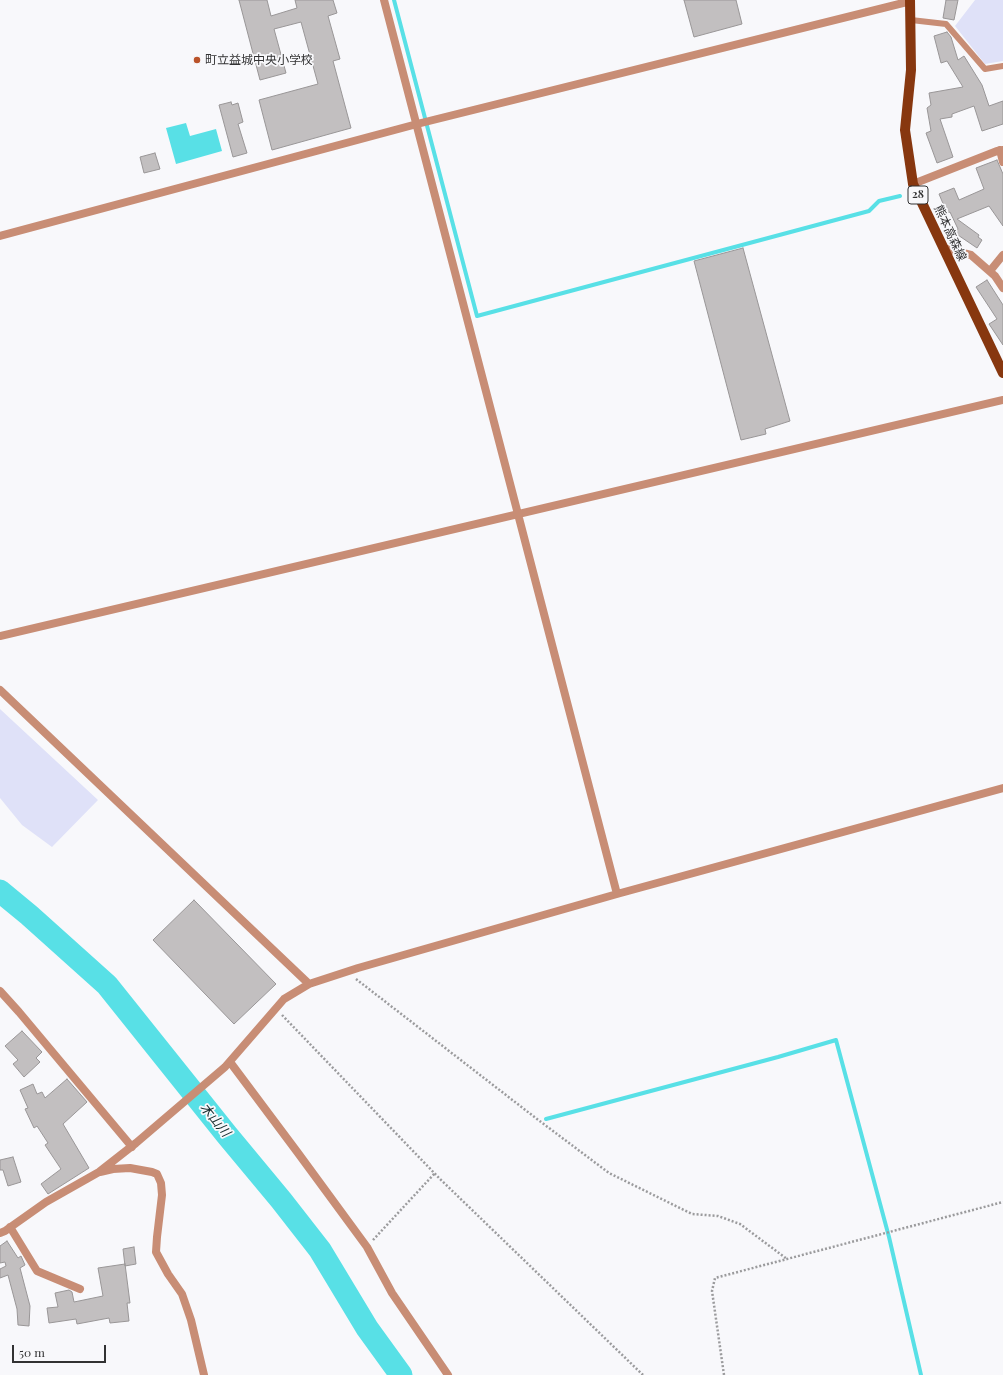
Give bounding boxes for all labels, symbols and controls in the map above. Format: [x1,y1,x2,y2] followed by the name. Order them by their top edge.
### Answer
[205,53,313,67] place label: 町立益城中央小学校
[192,55,202,65] marker: 町立益城中央小学校
[908,186,928,204] road number: 28
[931,203,969,263] street label: 熊本高森線
[197,1100,233,1140] water label: 木山川
[14,1337,108,1363] scale bar
[19,1344,45,1360] text: 50 m

